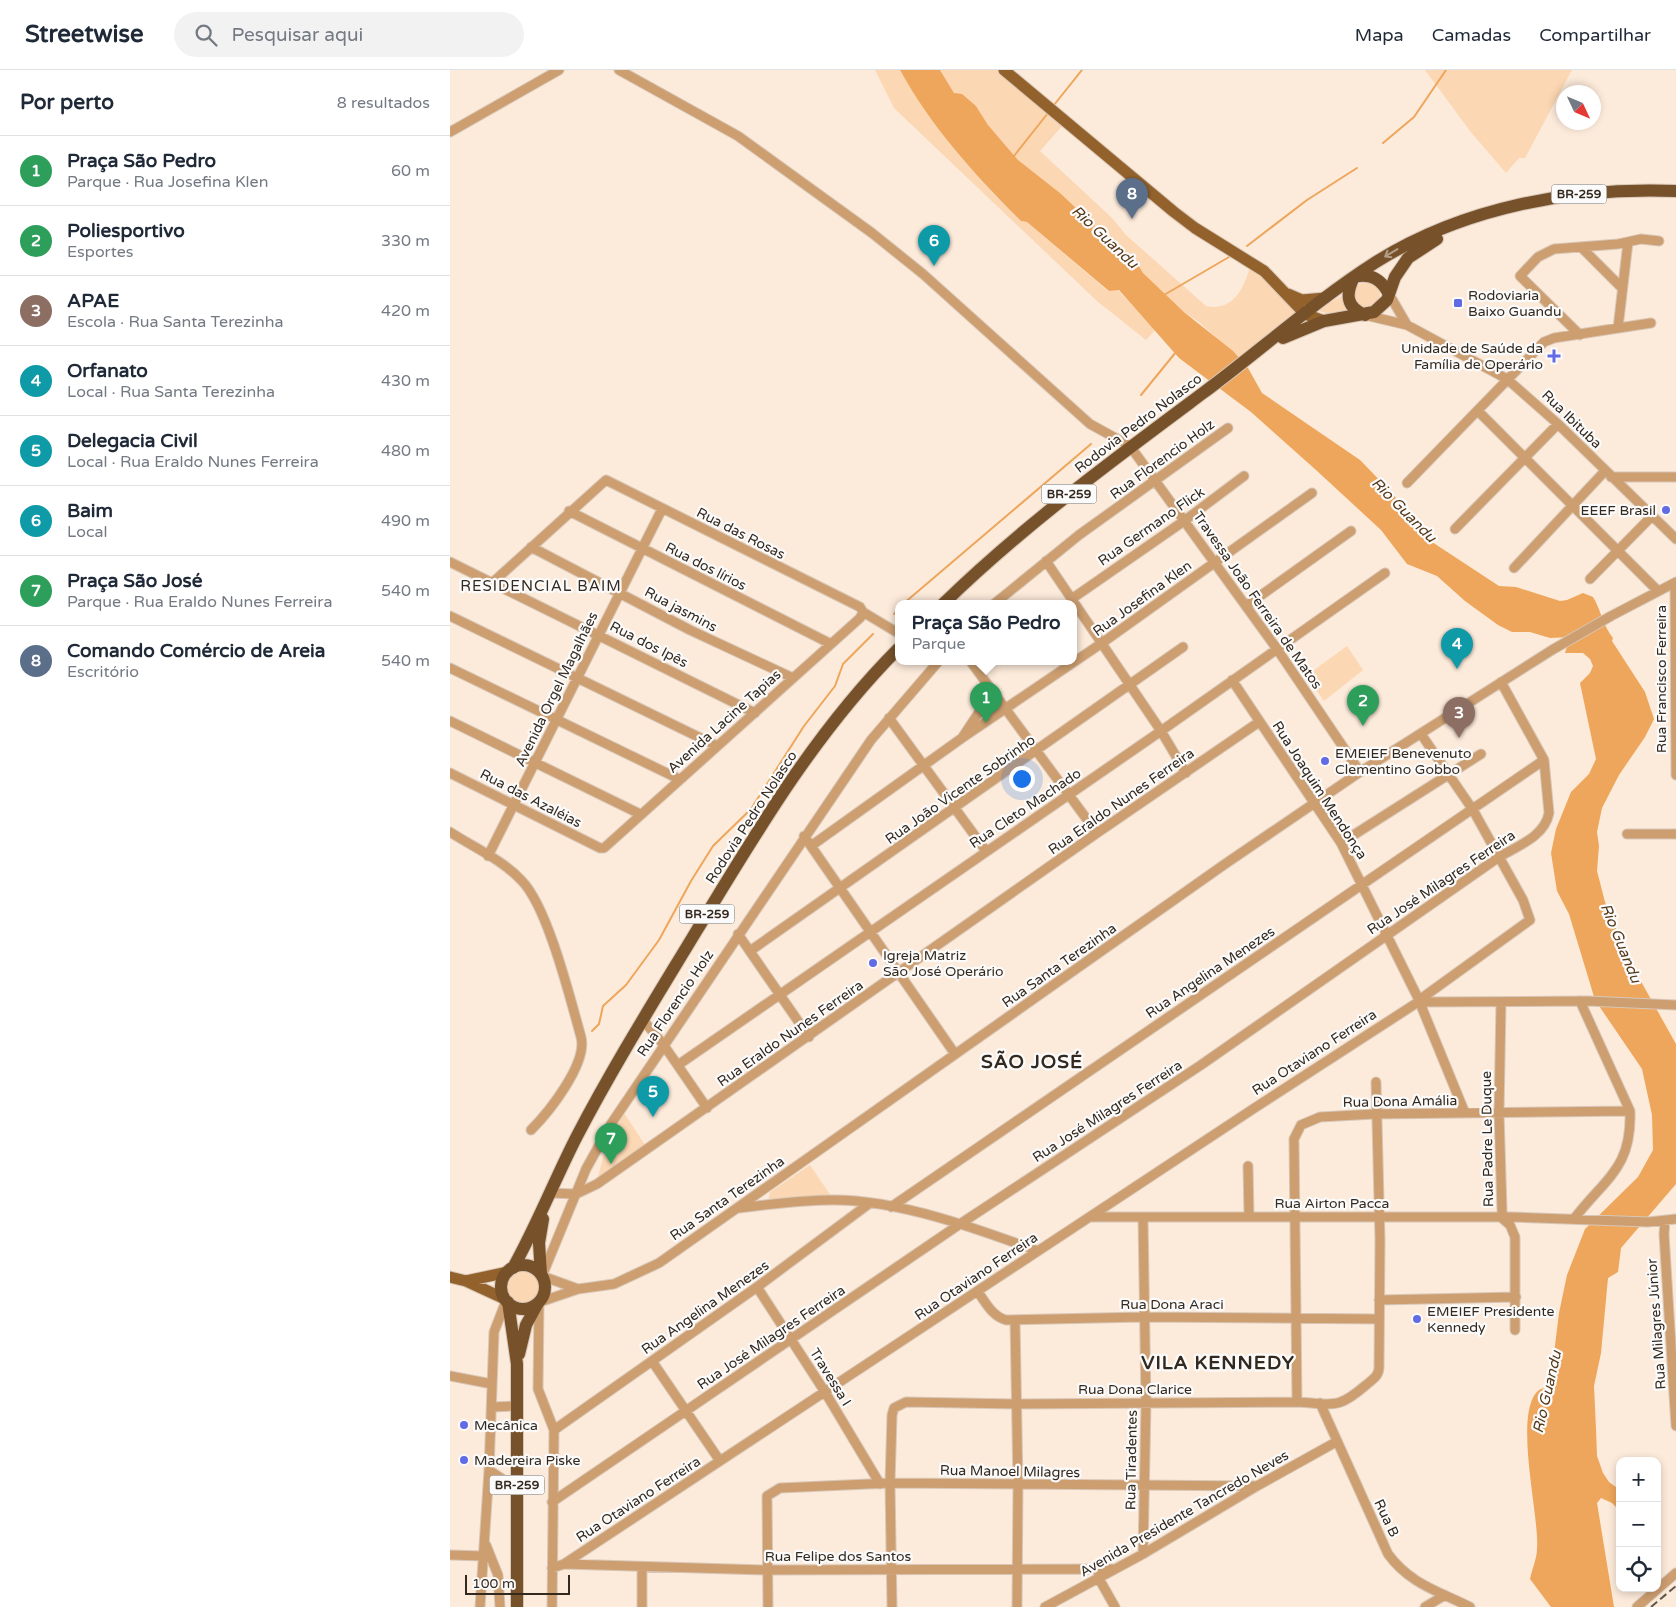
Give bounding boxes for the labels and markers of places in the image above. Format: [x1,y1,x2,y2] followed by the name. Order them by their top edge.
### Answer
[1116,178,1148,219] pin: 8
[918,225,950,266] pin: 6
[1468,287,1561,320] place label: Rodoviaria Baixo Guandu
[1452,297,1464,309] marker: Rodoviaria Baixo Guandu
[1401,340,1543,373] place label: Unidade de Saúde da Família de Operário
[1547,349,1561,363] marker: Unidade de Saúde da Família de Operário
[1581,502,1656,519] place label: EEEF Brasil
[1660,504,1672,516] marker: EEEF Brasil
[1441,628,1473,669] pin: 4
[970,682,1002,723] pin: 1
[1347,685,1379,726] pin: 2
[1443,697,1475,738] pin: 3
[1335,745,1471,778] place label: EMEIEF Benevenuto Clementino Gobbo
[1319,755,1331,767] marker: EMEIEF Benevenuto Clementino Gobbo
[883,947,1004,980] place label: Igreja Matriz São José Operário
[867,957,879,969] marker: Igreja Matriz São José Operário
[637,1076,669,1117] pin: 5
[595,1123,627,1164] pin: 7
[1427,1303,1554,1336] place label: EMEIEF Presidente Kennedy
[1411,1313,1423,1325] marker: EMEIEF Presidente Kennedy
[474,1417,538,1434] place label: Mecânica
[458,1419,470,1431] marker: Mecânica
[474,1452,581,1469] place label: Madereira Piske
[458,1454,470,1466] marker: Madereira Piske

